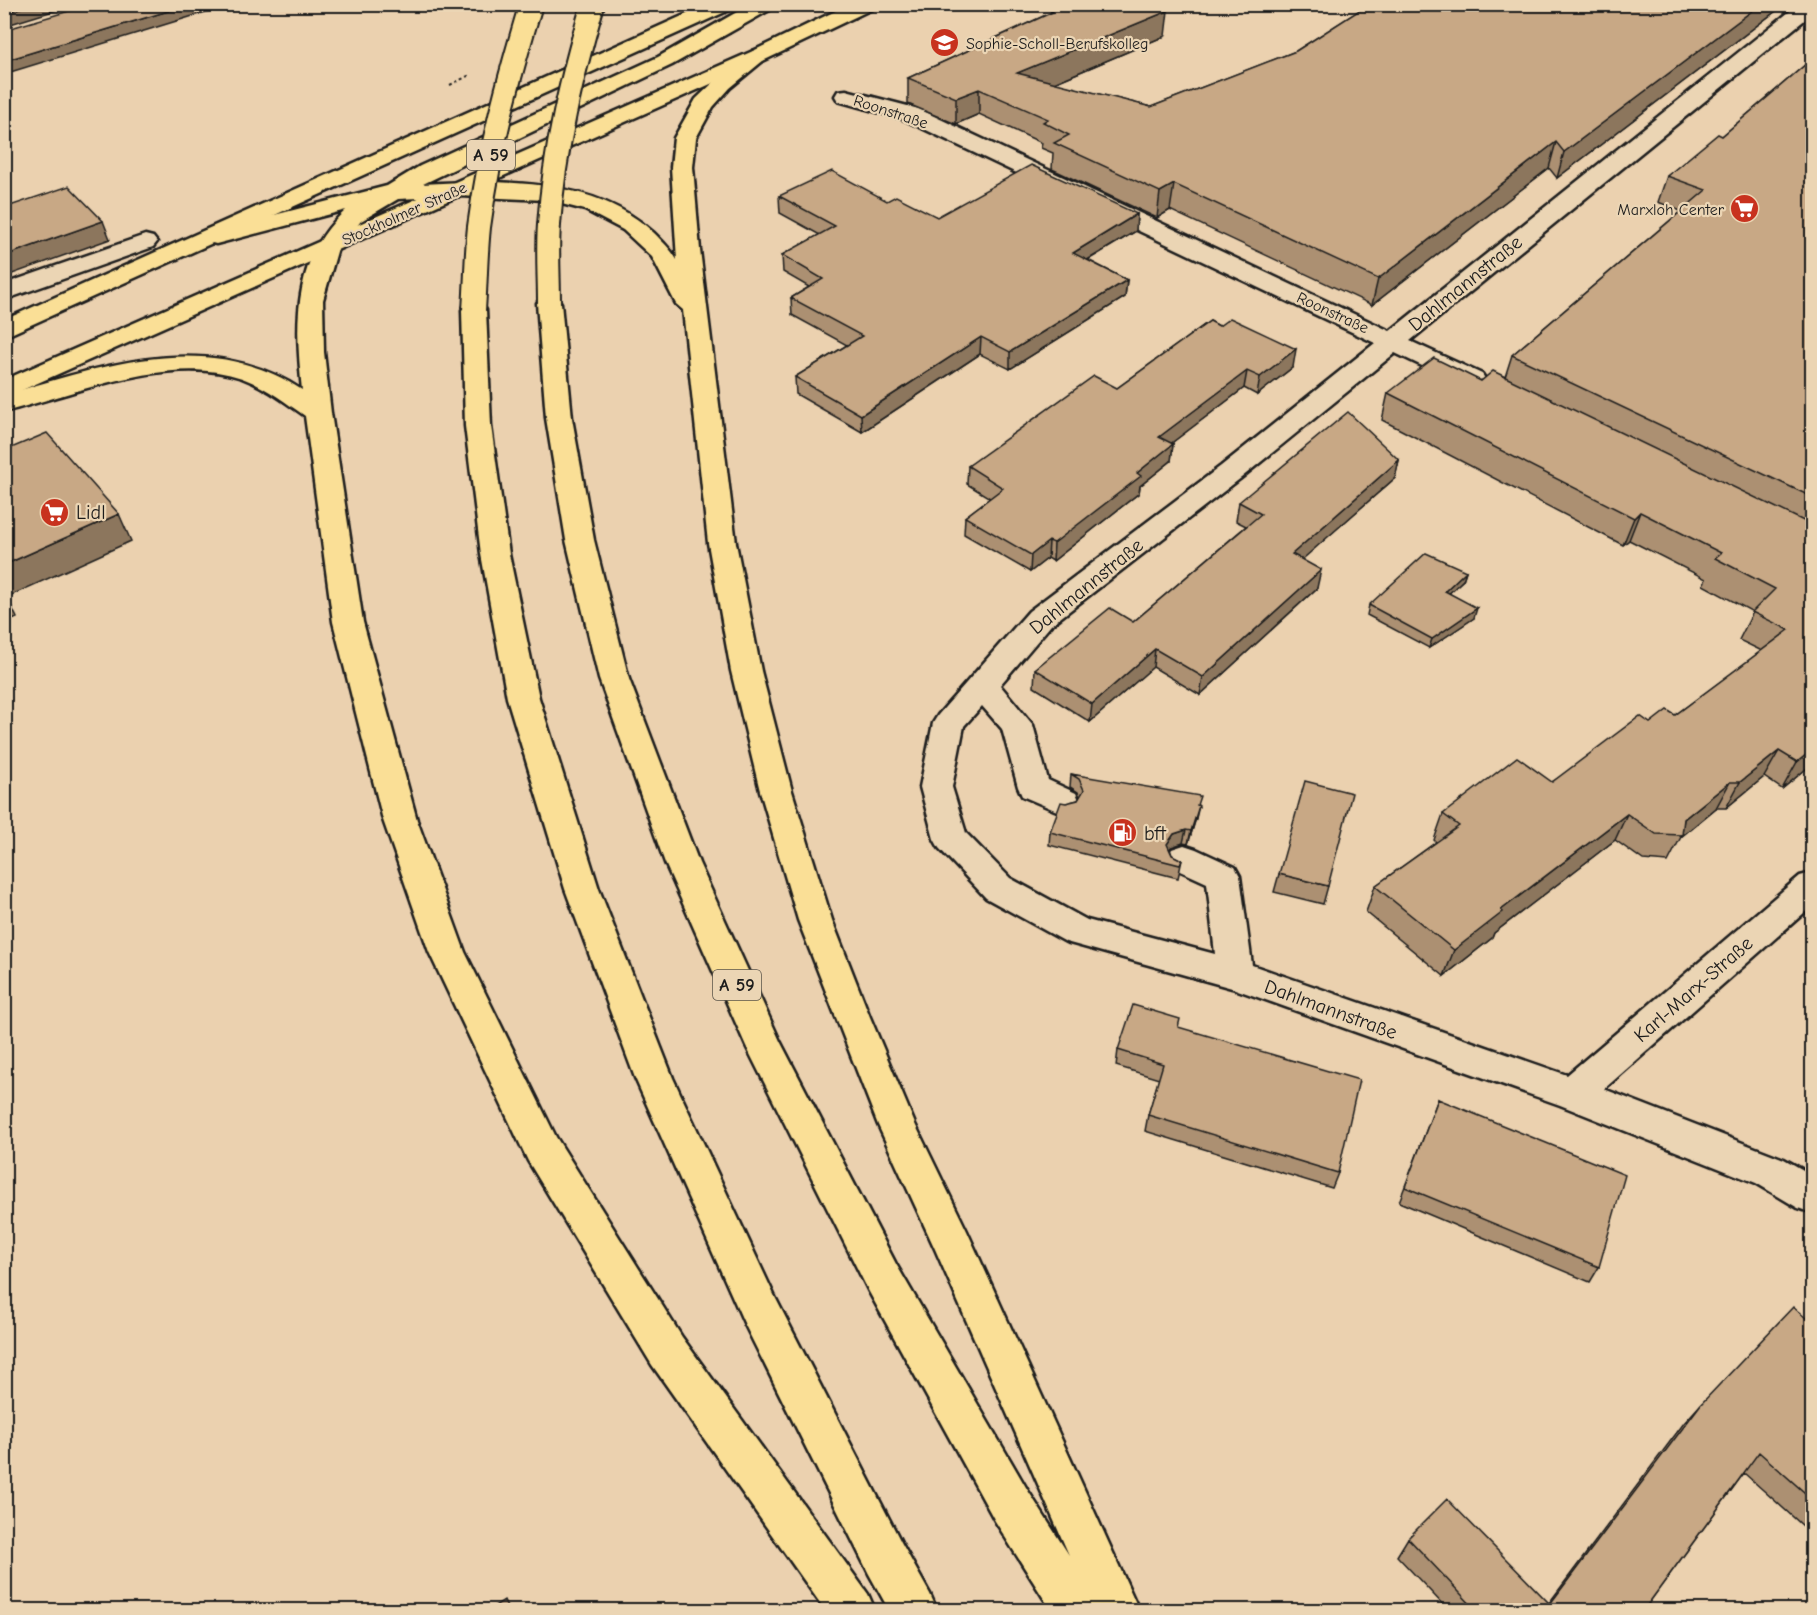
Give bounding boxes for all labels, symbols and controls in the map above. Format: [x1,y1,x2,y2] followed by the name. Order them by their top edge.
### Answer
[929,27,961,59] school or university icon: Sophie-Scholl-Berufskolleg
[966,35,1148,53] place label: Sophie-Scholl-Berufskolleg
[851,91,930,132] street label: Roonstraße
[467,140,515,170] road number: A 59
[339,178,470,249] street label: Stockholmer Straße
[1729,193,1761,225] supermarket icon: Marxloh Center
[1617,201,1725,219] place label: Marxloh Center
[1404,231,1527,336] street label: Dahlmannstraße
[1294,288,1371,337] street label: Roonstraße
[39,496,71,528] supermarket icon: Lidl
[76,501,106,524] place label: Lidl
[1025,534,1148,639] street label: Dahlmannstraße
[1107,817,1139,849] fuel station icon: bft
[1144,822,1167,845] place label: bft
[1629,932,1757,1047] street label: Karl-Marx-Straße
[713,970,761,1000] road number: A 59
[1261,975,1400,1044] street label: Dahlmannstraße

